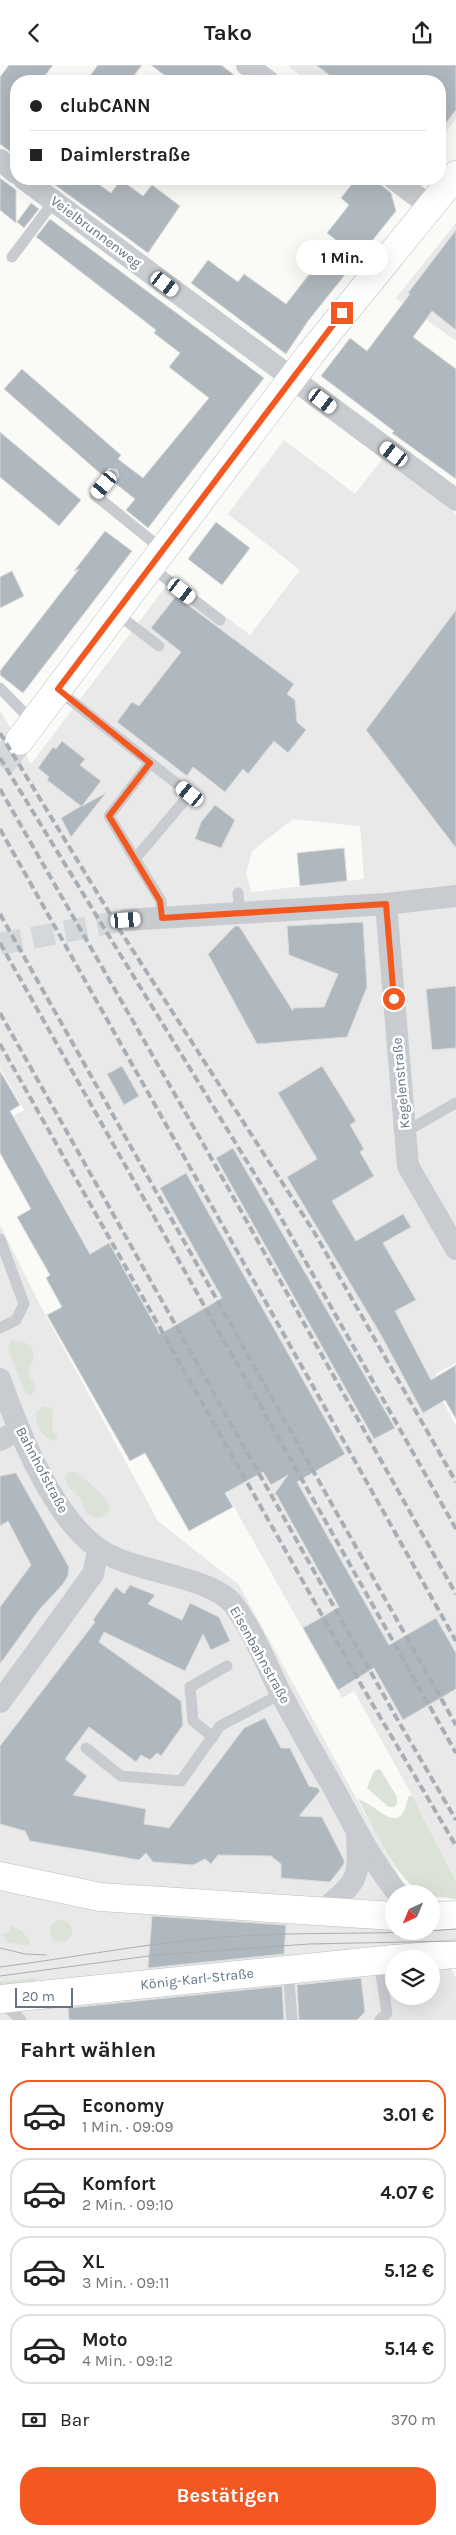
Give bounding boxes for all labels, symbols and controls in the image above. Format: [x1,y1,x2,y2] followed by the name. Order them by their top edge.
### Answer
[20,19,48,47] icon: back
[408,19,436,47] icon: share
[204,20,252,46] text: Tako
[60,95,151,117] text: clubCANN
[60,144,190,166] text: Daimlerstraße
[47,192,145,272] street label: Veielbrunnenweg
[296,241,388,275] callout: 1 Min.
[321,248,363,267] text: 1 Min.
[148,269,181,299] car
[331,302,353,324] route end
[306,386,339,416] car
[377,439,410,469] car
[88,469,119,501] car
[165,576,198,606] car
[173,779,206,809] car
[110,911,141,929] car
[383,988,405,1010] route start
[389,1037,413,1129] street label: Kegelenstraße
[12,1424,72,1516] street label: Bahnhofstraße
[226,1603,294,1707] street label: Eisenbahnstraße
[385,1885,440,1940] north arrow
[385,1885,440,2005] map controls
[385,1950,440,2005] button: layers
[139,1965,255,1993] street label: König-Karl-Straße
[15,1985,72,2008] scale bar
[22,1988,55,2005] text: 20 m
[20,2037,156,2063] text: Fahrt wählen
[22,2093,67,2138] icon: car
[82,2095,164,2117] text: Economy
[382,2104,434,2126] text: 3.01 €
[82,2117,174,2136] text: 1 Min. · 09:09
[22,2171,67,2216] icon: car
[82,2173,156,2195] text: Komfort
[380,2182,434,2204] text: 4.07 €
[82,2195,174,2214] text: 2 Min. · 09:10
[22,2249,67,2294] icon: car
[82,2251,104,2273] text: XL
[384,2260,434,2282] text: 5.12 €
[82,2273,170,2292] text: 3 Min. · 09:11
[22,2327,67,2372] icon: car
[82,2329,128,2351] text: Moto
[384,2338,434,2360] text: 5.14 €
[82,2351,173,2370] text: 4 Min. · 09:12
[20,2406,48,2434] icon: cash
[60,2409,89,2431] text: Bar
[391,2410,436,2429] text: 370 m
[20,2467,436,2525] button: Bestätigen

